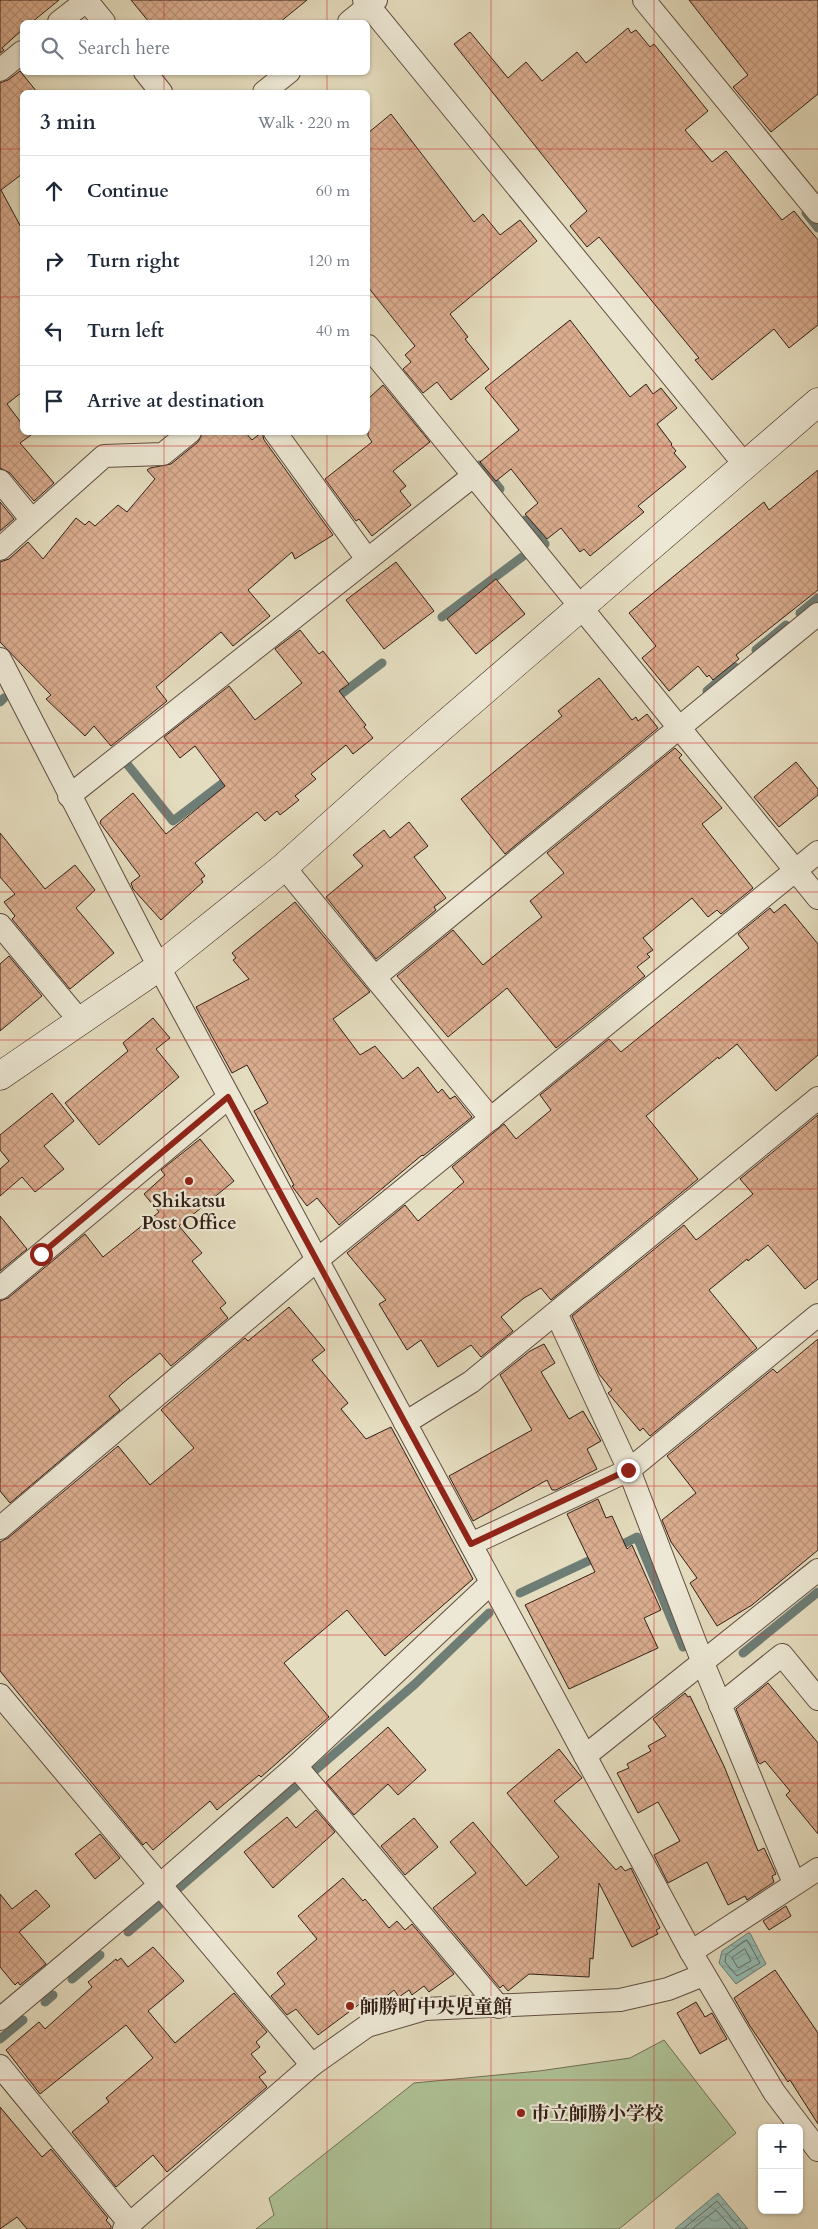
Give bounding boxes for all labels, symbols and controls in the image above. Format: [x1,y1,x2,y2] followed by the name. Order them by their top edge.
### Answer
[20,20,370,75] search box
[38,34,66,62] icon: search
[78,35,170,61] text: Search here
[40,108,96,137] text: 3 min
[258,112,350,134] text: Walk · 220 m
[40,177,68,205] icon: ahead
[87,178,169,204] text: Continue
[316,180,350,202] text: 60 m
[40,247,68,275] icon: right
[87,248,179,274] text: Turn right
[308,250,350,272] text: 120 m
[40,317,68,345] icon: left
[87,318,164,344] text: Turn left
[316,320,350,342] text: 40 m
[40,387,68,415] icon: arrive
[87,388,264,414] text: Arrive at destination
[183,1175,195,1187] marker: Shikatsu Post Office
[141,1188,237,1236] place label: Shikatsu Post Office
[30,1243,53,1266] route start
[617,1459,640,1482] route end
[360,1994,512,2020] place label: 師勝町中央児童館
[344,2000,356,2012] marker: 師勝町中央児童館
[531,2101,664,2127] place label: 市立師勝小学校
[515,2107,527,2119] marker: 市立師勝小学校
[758,2124,803,2214] map controls
[758,2124,803,2169] button: +
[758,2169,803,2214] button: −

